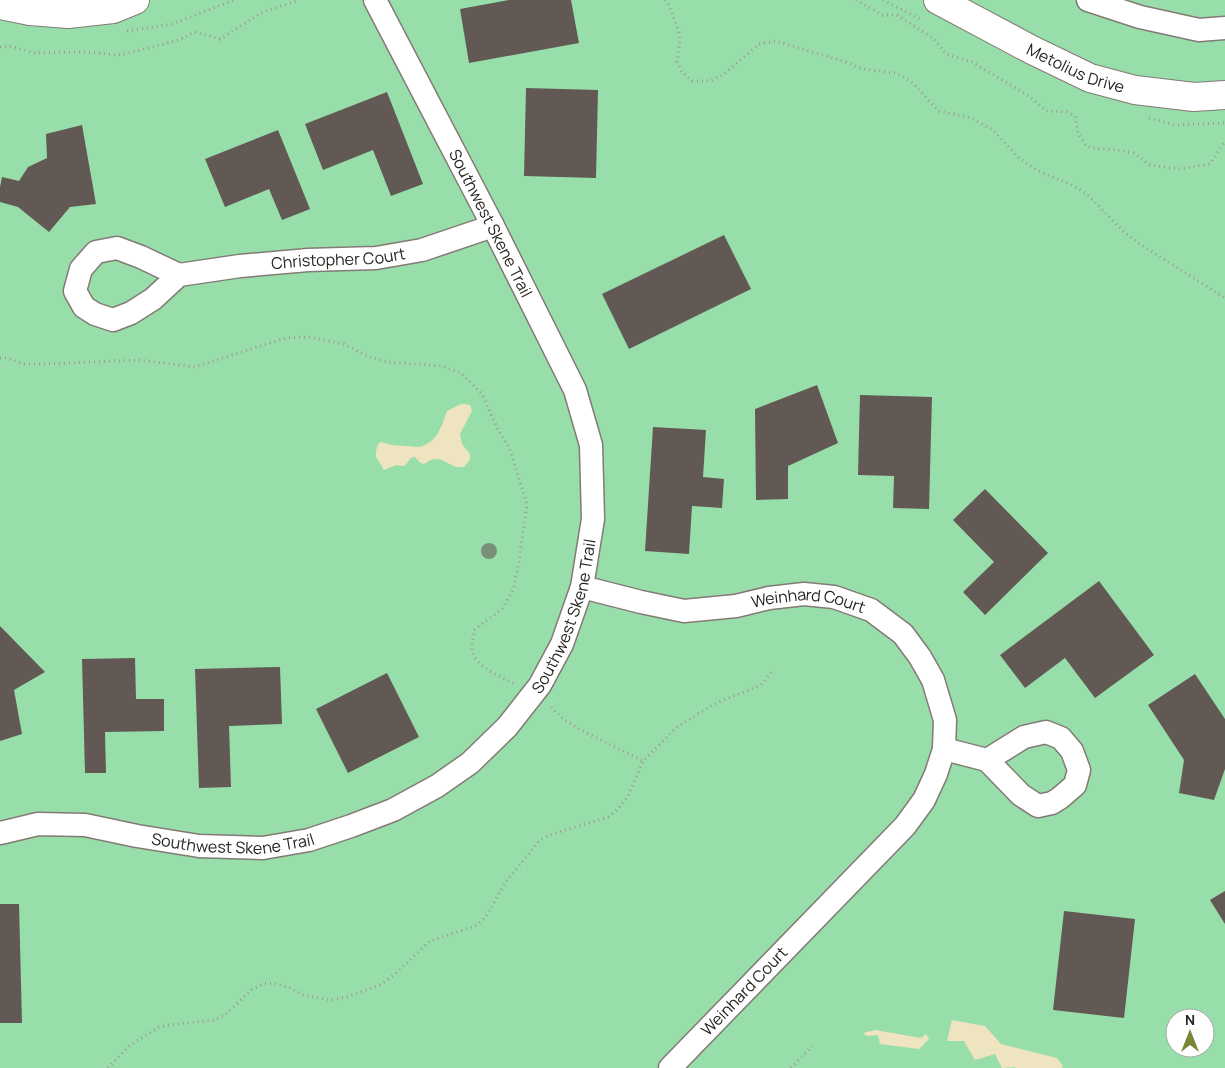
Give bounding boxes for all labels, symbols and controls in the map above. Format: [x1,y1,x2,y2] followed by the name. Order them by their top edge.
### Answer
[1023,38,1127,98] street label: Metolius Drive
[444,145,538,301] street label: Southwest Skene Trail
[270,242,407,274] street label: Christopher Court
[526,537,601,698] street label: Southwest Skene Trail
[749,583,868,618] street label: Weinhard Court
[150,828,317,859] street label: Southwest Skene Trail
[696,942,792,1040] street label: Weinhard Court
[1165,1008,1215,1058] north arrow
[1185,1010,1195,1029] text: N

